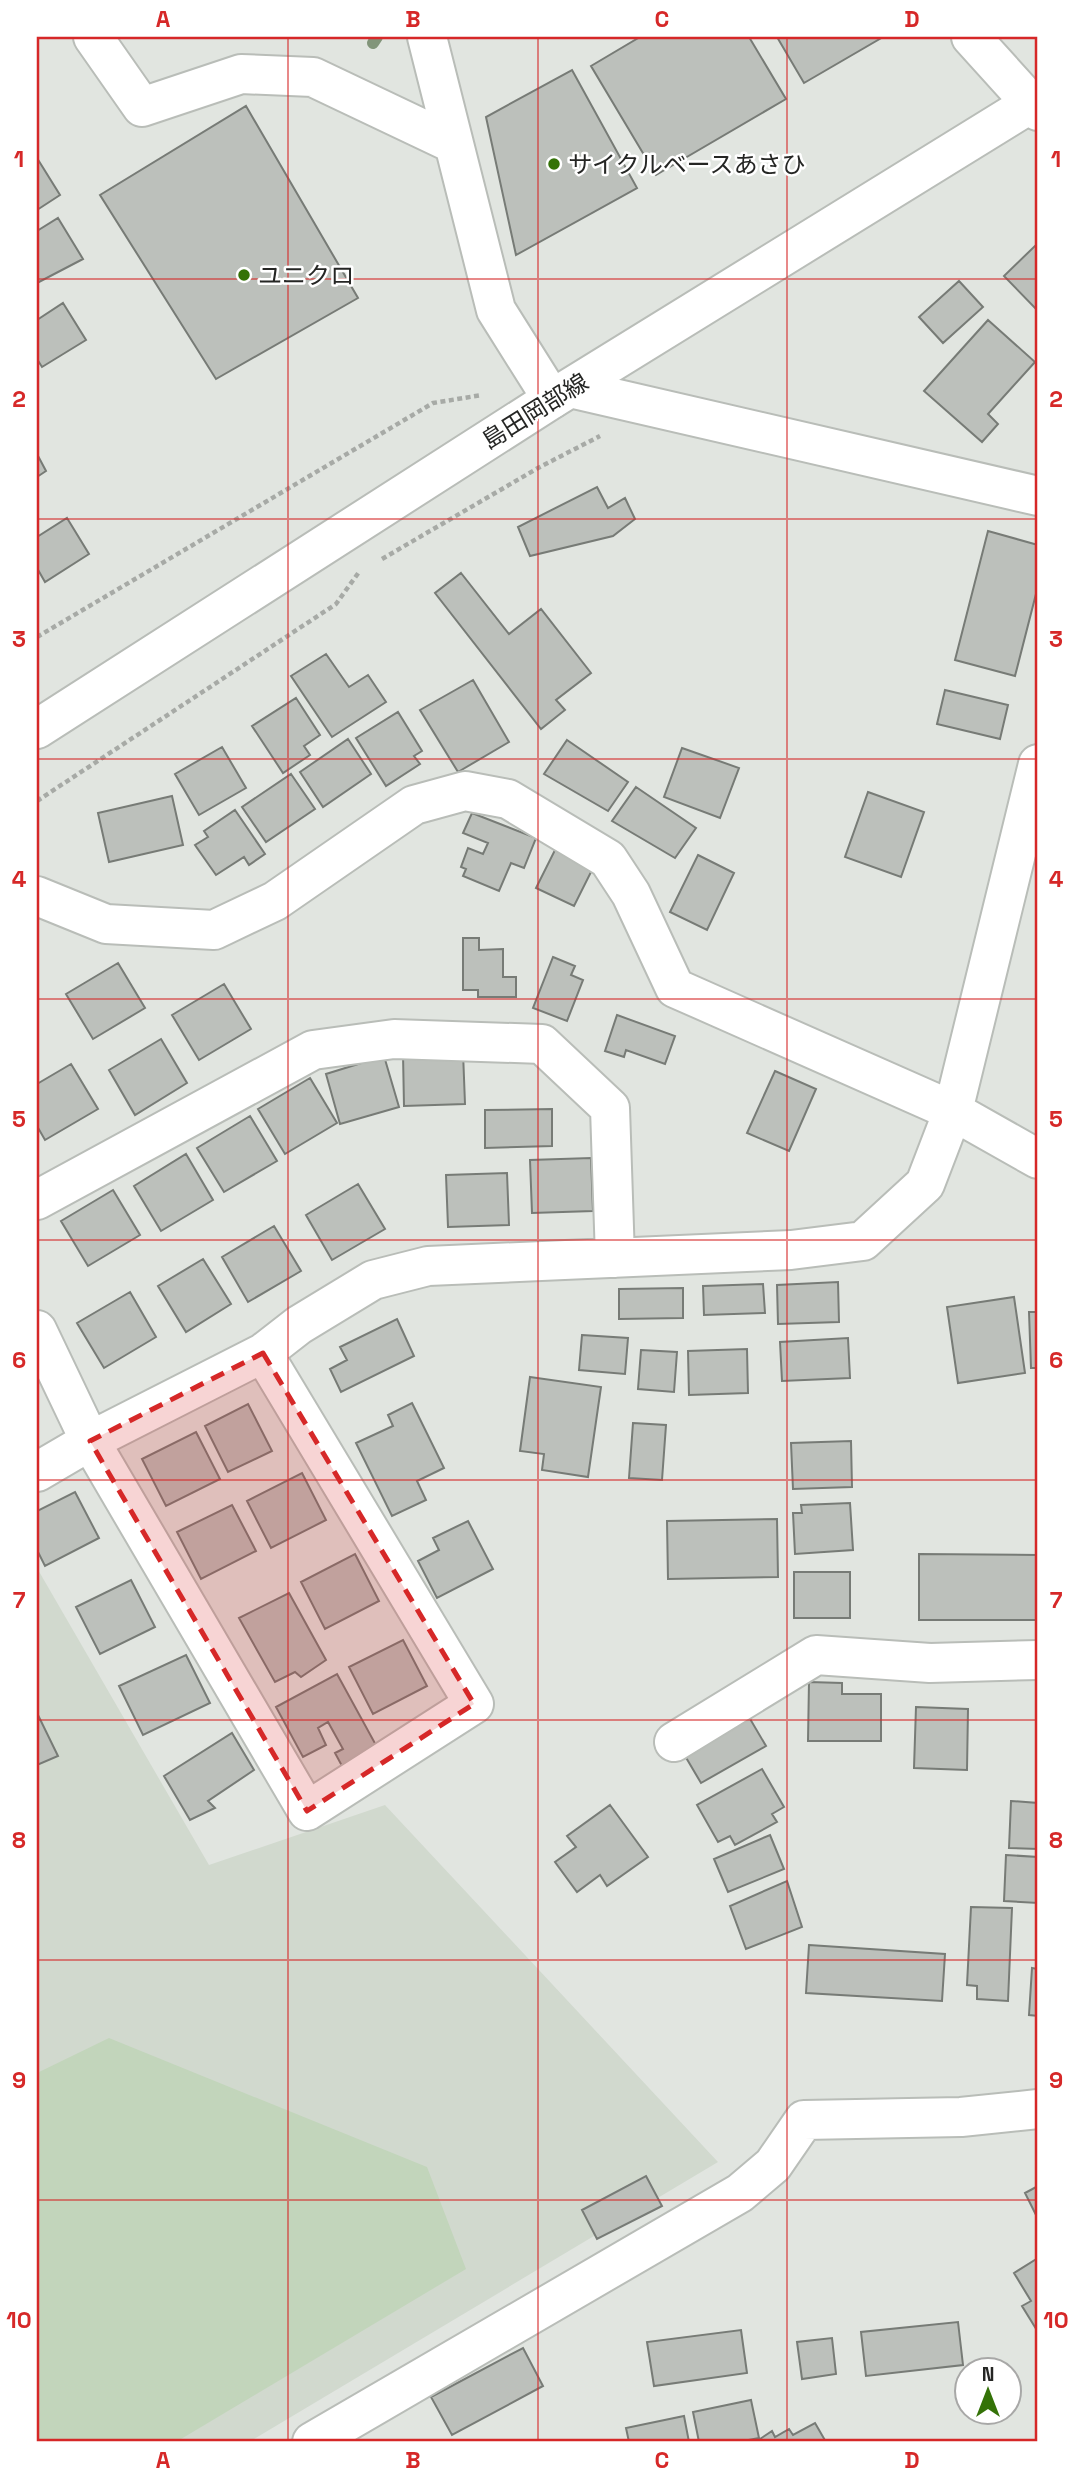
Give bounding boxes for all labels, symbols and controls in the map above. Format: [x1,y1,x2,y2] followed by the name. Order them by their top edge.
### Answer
[156,4,171,34] text: A
[405,4,421,34] text: B
[655,4,669,34] text: C
[904,4,920,34] text: D
[14,144,24,174] text: 1
[1051,144,1061,174] text: 1
[568,149,806,180] place label: サイクルベースあさひ
[546,156,562,172] marker: サイクルベースあさひ
[258,260,354,291] place label: ユニクロ
[236,267,252,283] marker: ユニクロ
[476,366,594,456] street label: 島田岡部線
[12,384,26,414] text: 2
[1049,384,1063,414] text: 2
[12,624,26,654] text: 3
[1049,624,1063,654] text: 3
[12,864,27,894] text: 4
[1049,864,1064,894] text: 4
[12,1104,26,1134] text: 5
[1049,1104,1063,1134] text: 5
[12,1345,26,1375] text: 6
[1049,1345,1063,1375] text: 6
[13,1585,26,1615] text: 7
[1050,1585,1063,1615] text: 7
[12,1825,26,1855] text: 8
[1049,1825,1063,1855] text: 8
[12,2065,26,2095] text: 9
[1049,2065,1063,2095] text: 9
[6,2305,32,2335] text: 10
[1043,2305,1069,2335] text: 10
[953,2356,1023,2426] north arrow
[982,2362,994,2387] text: N
[156,2445,171,2475] text: A
[405,2445,421,2475] text: B
[655,2445,669,2475] text: C
[904,2445,920,2475] text: D

